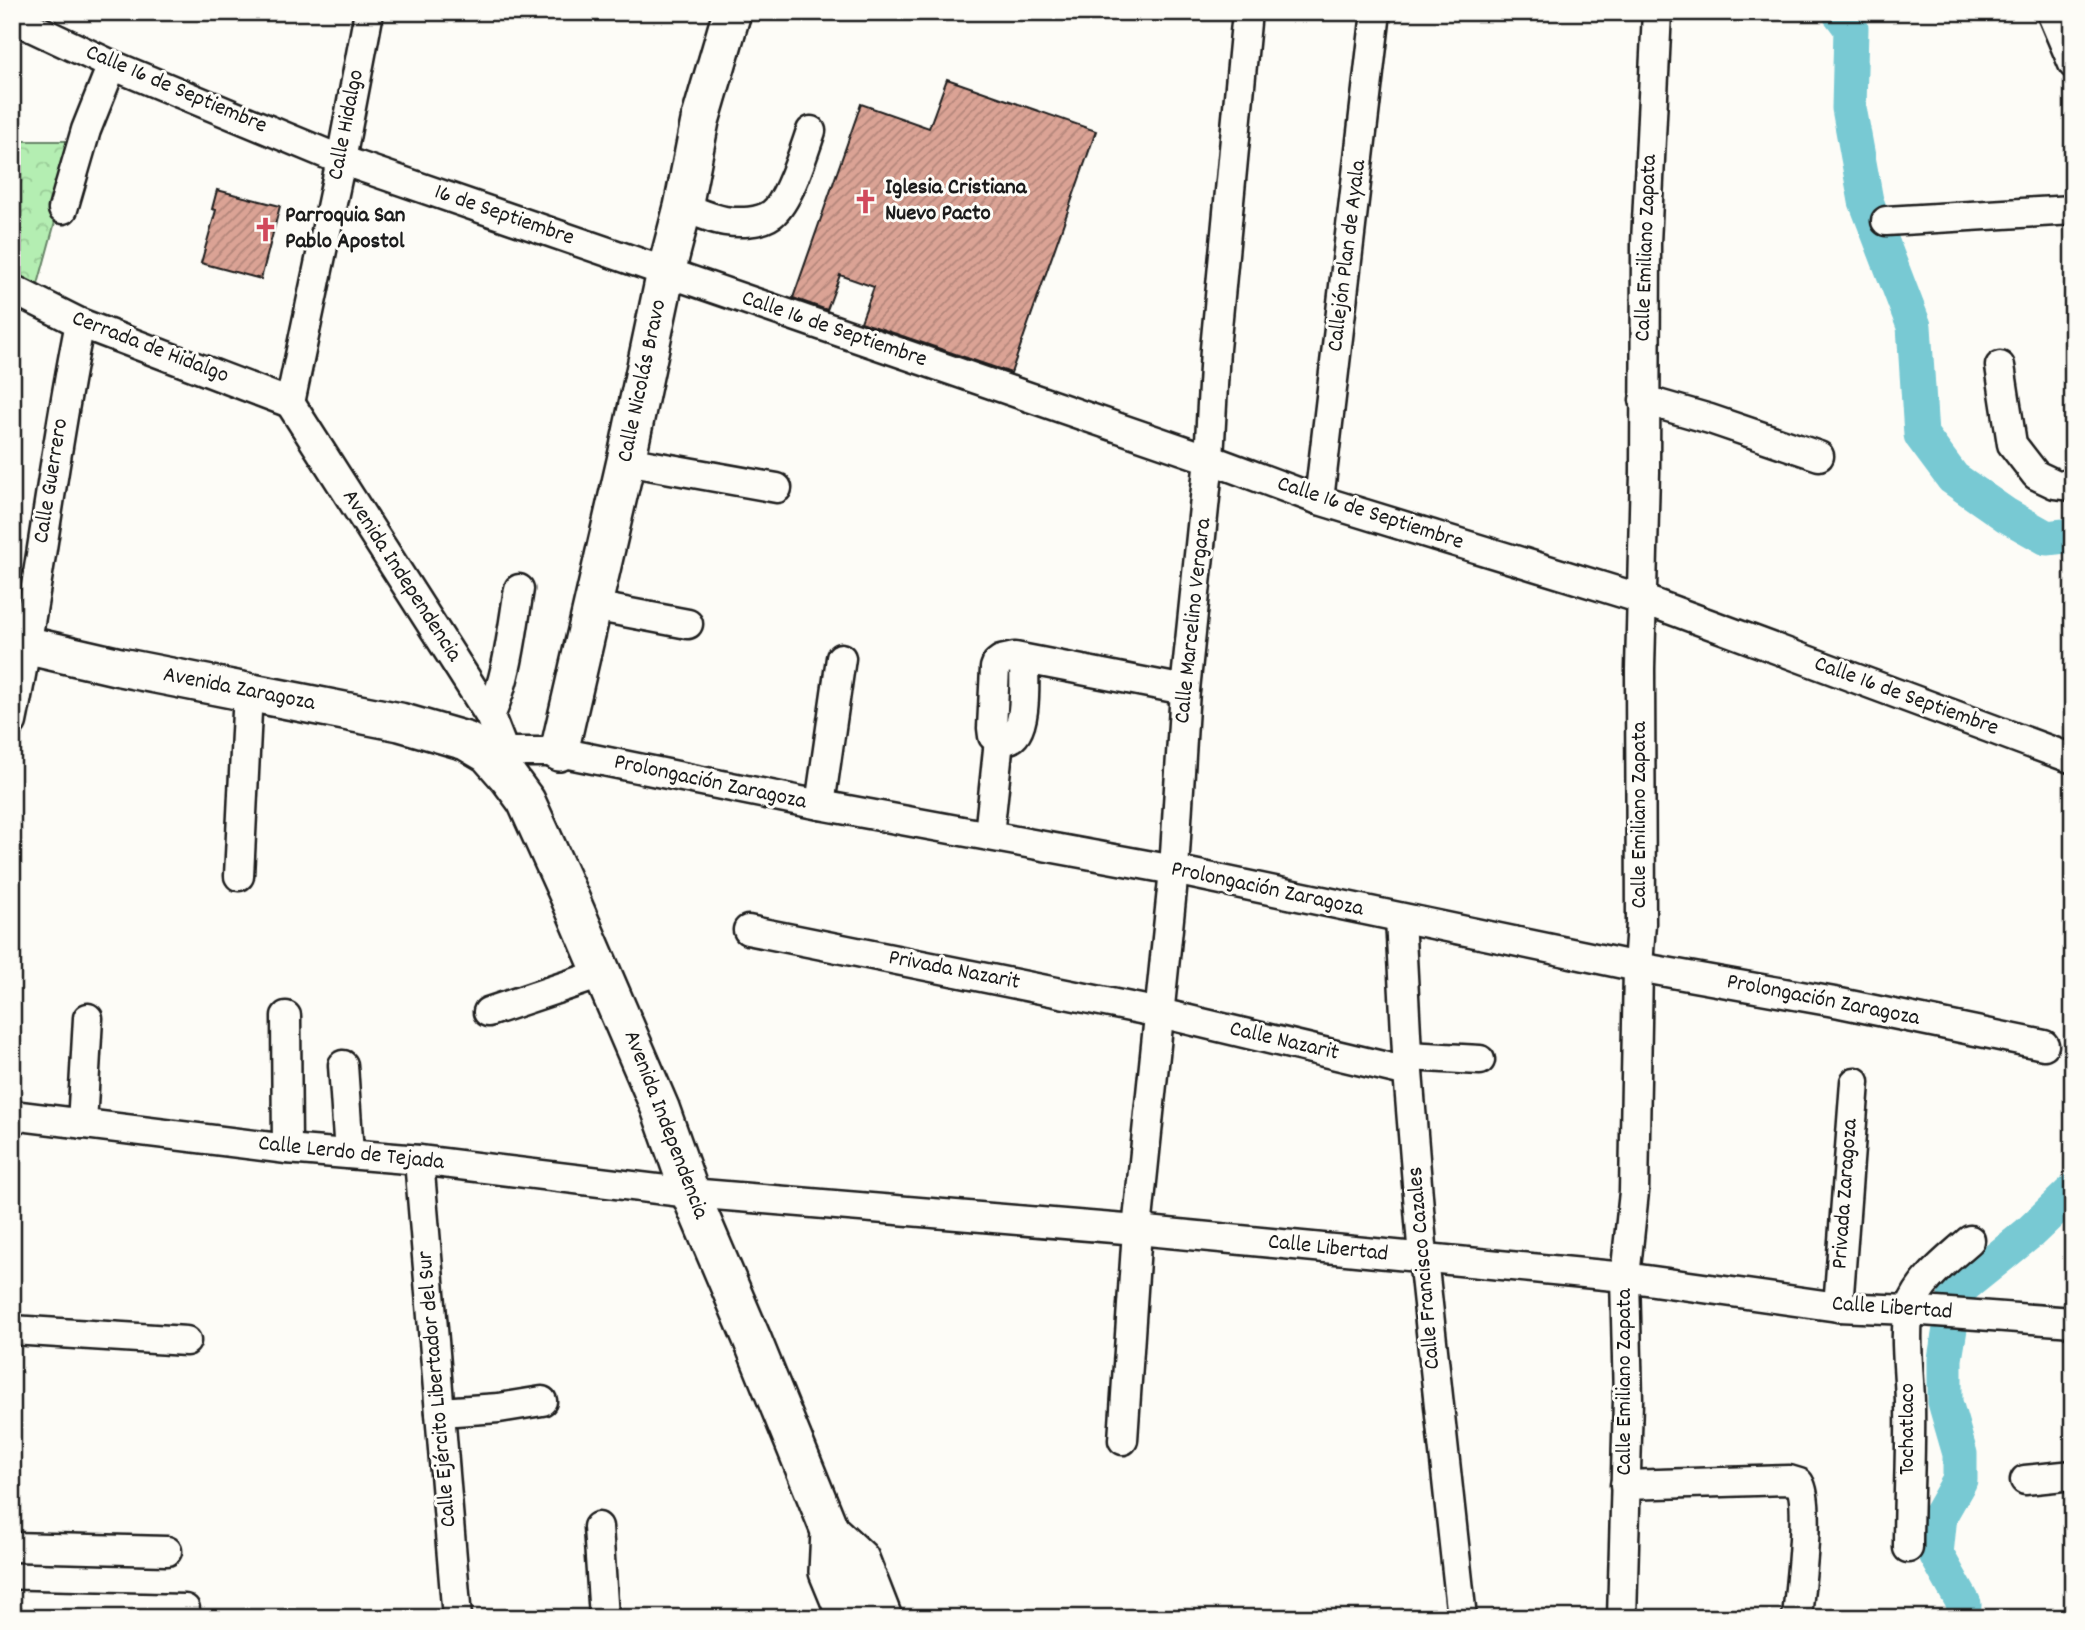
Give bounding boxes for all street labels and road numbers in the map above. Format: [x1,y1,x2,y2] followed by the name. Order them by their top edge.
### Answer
[80,37,272,143] street label: Calle 16 de Septiembre
[320,67,374,183] street label: Calle Hidalgo
[1627,153,1667,342] street label: Calle Emiliano Zapata
[1320,157,1376,354] street label: Callejón Plan de Ayala
[430,177,578,255] street label: 16 de Septiembre
[737,283,931,377] street label: Calle 16 de Septiembre
[610,297,676,465] street label: Calle Nicolás Bravo
[67,303,233,393] street label: Cerrada de Hidalgo
[26,416,78,546] street label: Calle Guerrero
[1272,468,1468,560] street label: Calle 16 de Septiembre
[333,483,470,670] street label: Avenida Independencia
[1167,515,1221,725] street label: Calle Marcelino Vergara
[1809,648,2003,746] street label: Calle 16 de Septiembre
[160,659,319,721] street label: Avenida Zaragoza
[1624,720,1657,909] street label: Calle Emiliano Zapata
[611,746,811,820] street label: Prolongación Zaragoza
[1168,853,1368,927] street label: Prolongación Zaragoza
[885,942,1023,1000] street label: Privada Nazarit
[1724,966,1924,1036] street label: Prolongación Zaragoza
[1226,1013,1342,1071] street label: Calle Nazarit
[614,1026,717,1225] street label: Avenida Independencia
[1824,1117,1868,1270] street label: Privada Zaragoza
[256,1128,447,1180] street label: Calle Lerdo de Tejada
[1400,1165,1450,1371] street label: Calle Francisco Cazales
[1266,1226,1390,1272] street label: Calle Libertad
[409,1249,467,1529] street label: Calle Ejército Libertador del Sur
[1609,1287,1642,1476] street label: Calle Emiliano Zapata
[1831,1288,1953,1330] street label: Calle Libertad
[1892,1383,1925,1475] street label: Tochatlaco

